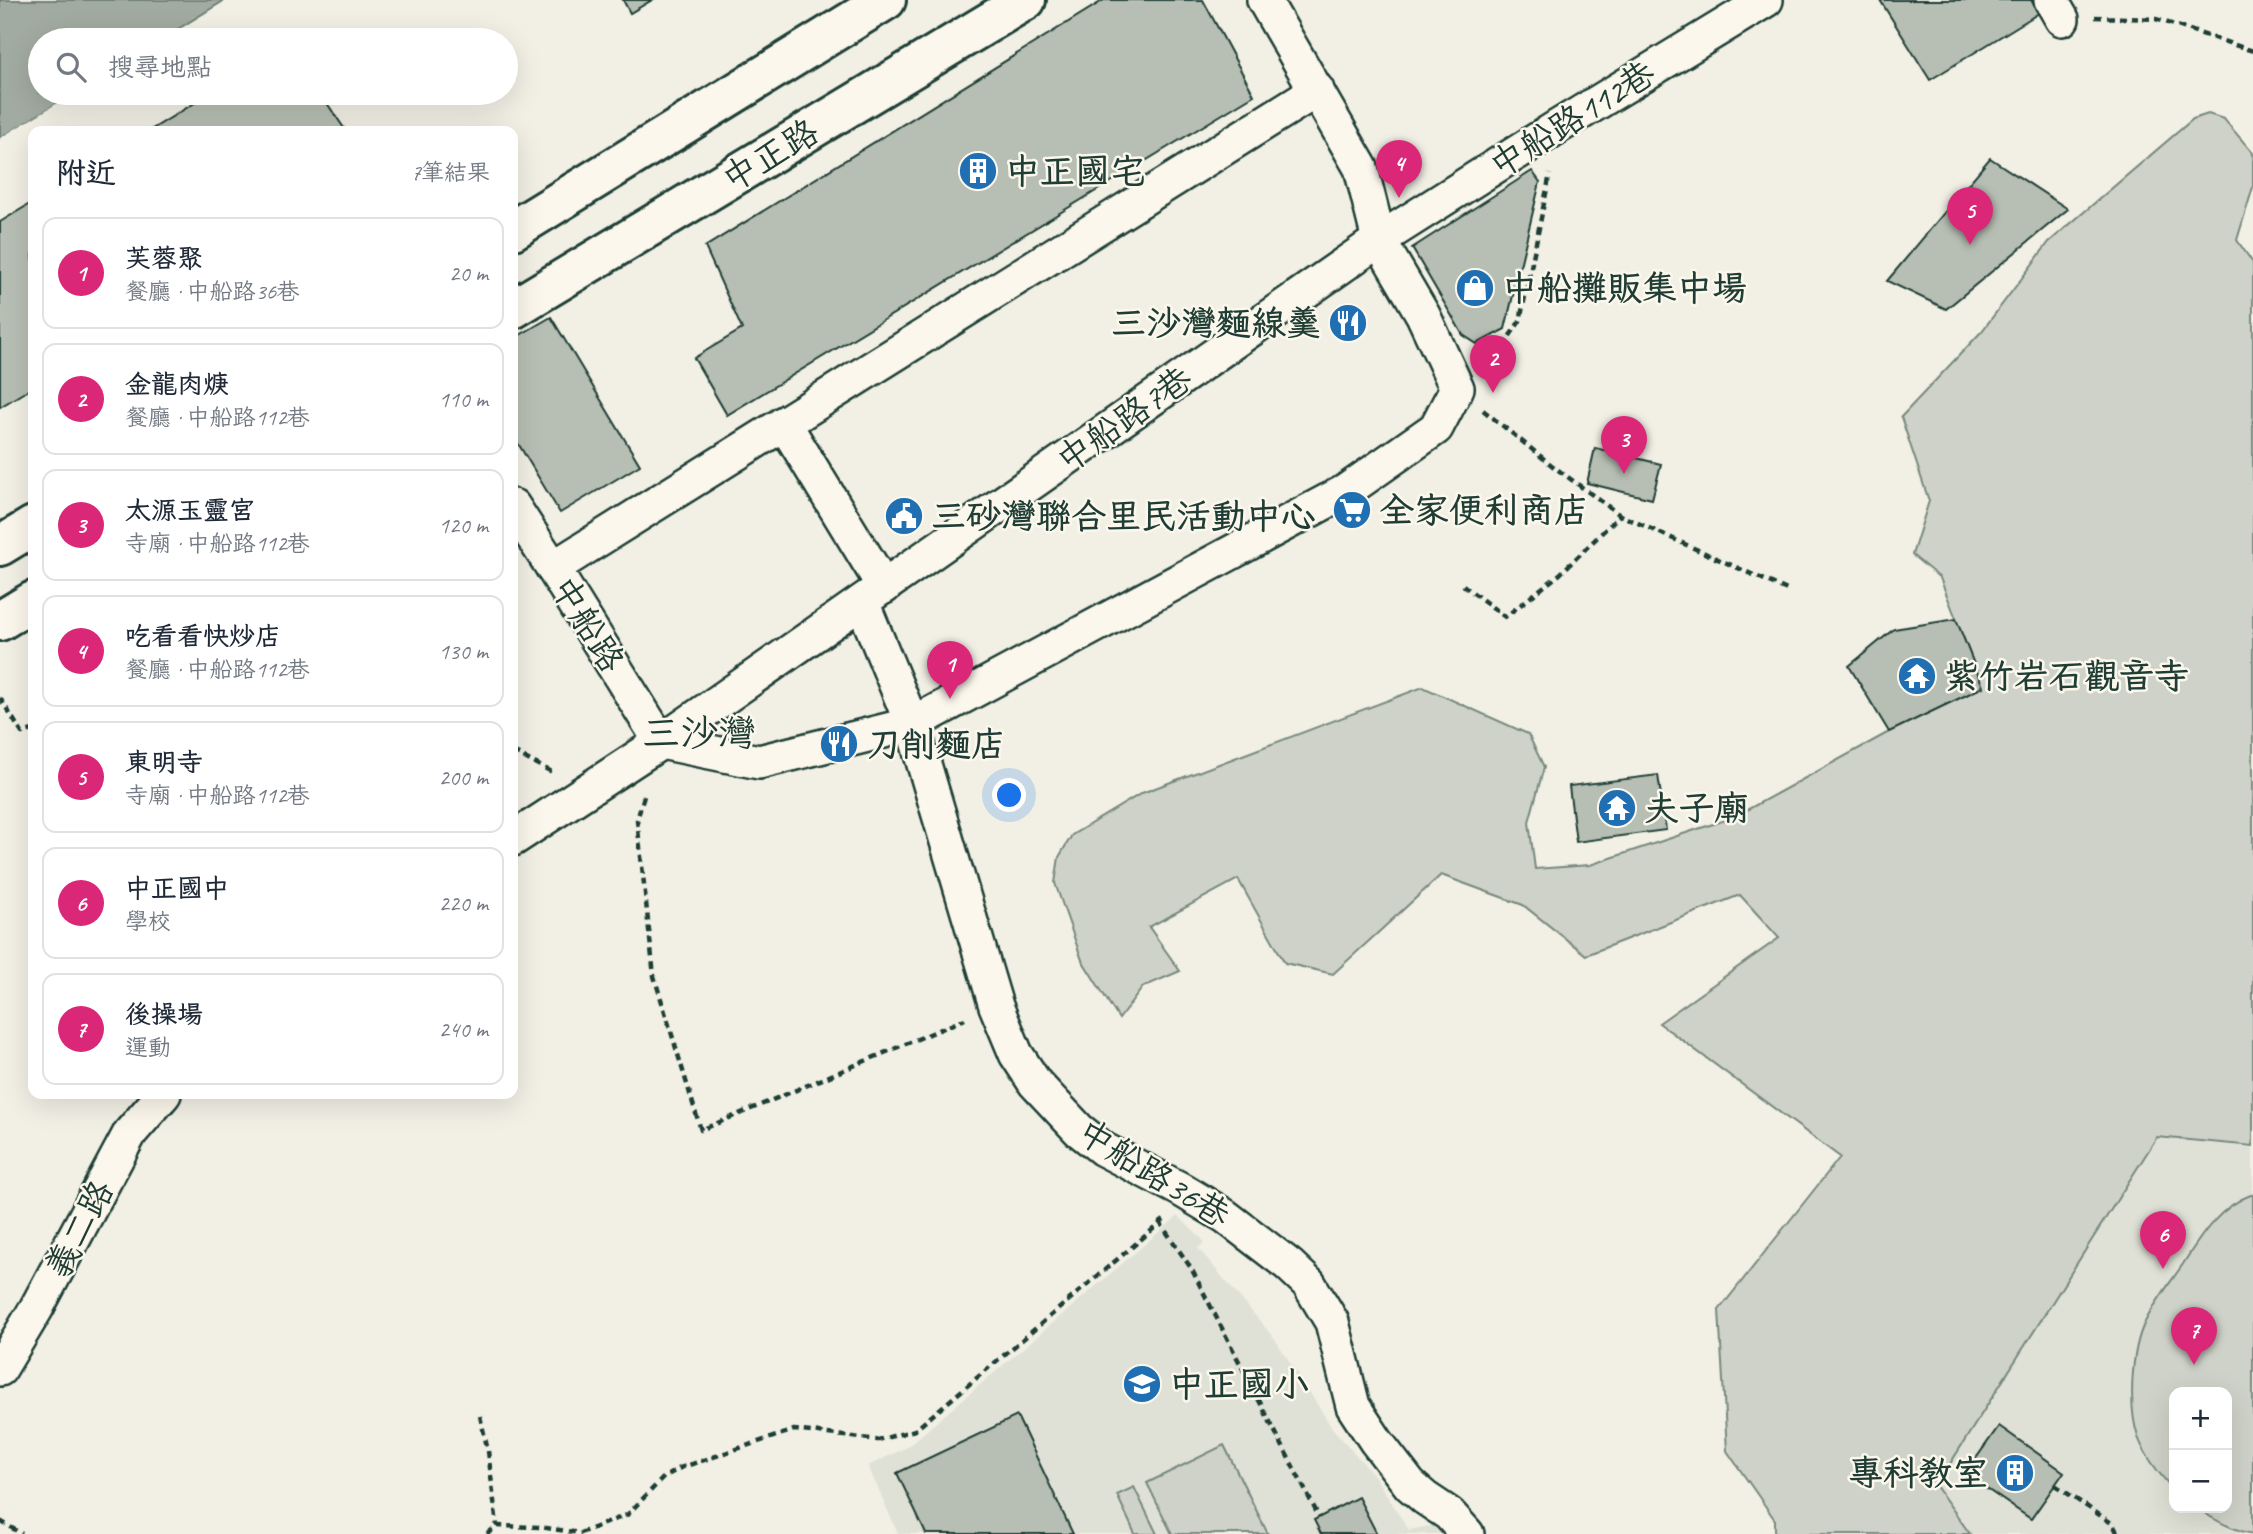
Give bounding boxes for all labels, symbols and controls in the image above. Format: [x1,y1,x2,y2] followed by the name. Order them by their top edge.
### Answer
[28,28,518,105] search box
[52,48,90,86] icon: search
[108,51,212,84] text: 搜尋地點
[1481,51,1664,188] street label: 中船路112巷
[714,109,827,202] street label: 中正路
[1376,140,1422,198] pin: 4
[1005,149,1145,194] place label: 中正國宅
[957,150,999,192] building icon: 中正國宅
[56,154,116,192] text: 附近
[411,158,490,187] text: 7筆結果
[1947,187,1993,245] pin: 5
[125,242,203,275] text: 芙蓉聚
[76,259,86,288] text: 1
[449,259,488,288] text: 20 m
[1502,266,1747,311] place label: 中船攤販集中場
[1454,267,1496,309] shop icon: 中船攤販集中場
[125,277,299,306] text: 餐廳 · 中船路36巷
[1111,301,1321,346] place label: 三沙灣麵線羹
[1327,302,1369,344] restaurant icon: 三沙灣麵線羹
[1470,335,1516,393] pin: 2
[1048,356,1201,483] street label: 中船路7巷
[125,368,229,401] text: 金龍肉焿
[76,385,86,414] text: 2
[439,385,488,414] text: 110 m
[125,403,309,432] text: 餐廳 · 中船路112巷
[1601,416,1647,474] pin: 3
[1379,488,1589,533] place label: 全家便利商店
[1331,489,1373,531] supermarket icon: 全家便利商店
[125,494,255,527] text: 太源玉靈宮
[931,494,1316,539] place label: 三砂灣聯合里民活動中心
[883,495,925,537] public building icon: 三砂灣聯合里民活動中心
[76,511,86,540] text: 3
[439,511,488,540] text: 120 m
[125,529,309,558] text: 寺廟 · 中船路112巷
[541,568,634,681] street label: 中船路
[125,620,281,653] text: 吃看看快炒店
[76,637,86,666] text: 4
[439,637,488,666] text: 130 m
[927,641,973,699] pin: 1
[1944,654,2189,699] place label: 紫竹岩石觀音寺
[125,655,309,684] text: 餐廳 · 中船路112巷
[1896,655,1938,697] temple icon: 紫竹岩石觀音寺
[642,710,756,757] district label: 三沙灣
[866,722,1006,767] place label: 刀削麵店
[818,723,860,765] restaurant icon: 刀削麵店
[125,746,203,779] text: 東明寺
[76,763,86,792] text: 5
[439,763,488,792] text: 200 m
[992,778,1026,812] your location
[125,781,309,810] text: 寺廟 · 中船路112巷
[1644,786,1749,831] place label: 夫子廟
[1596,787,1638,829] temple icon: 夫子廟
[125,872,229,905] text: 中正國中
[76,889,86,918] text: 6
[439,889,488,918] text: 220 m
[125,907,171,936] text: 學校
[125,998,203,1031] text: 後操場
[76,1015,86,1044] text: 7
[439,1015,488,1044] text: 240 m
[125,1033,171,1062] text: 運動
[1069,1109,1238,1238] street label: 中船路36巷
[35,1172,124,1286] street label: 義二路
[2140,1211,2186,1269] pin: 6
[2171,1307,2217,1365] pin: 7
[1169,1362,1309,1407] place label: 中正國小
[1121,1363,1163,1405] school or university icon: 中正國小
[2169,1387,2232,1513] map controls
[2169,1387,2232,1450] button: +
[2169,1450,2232,1513] button: −
[1848,1451,1988,1496] place label: 專科教室
[1994,1452,2036,1494] building icon: 專科教室

